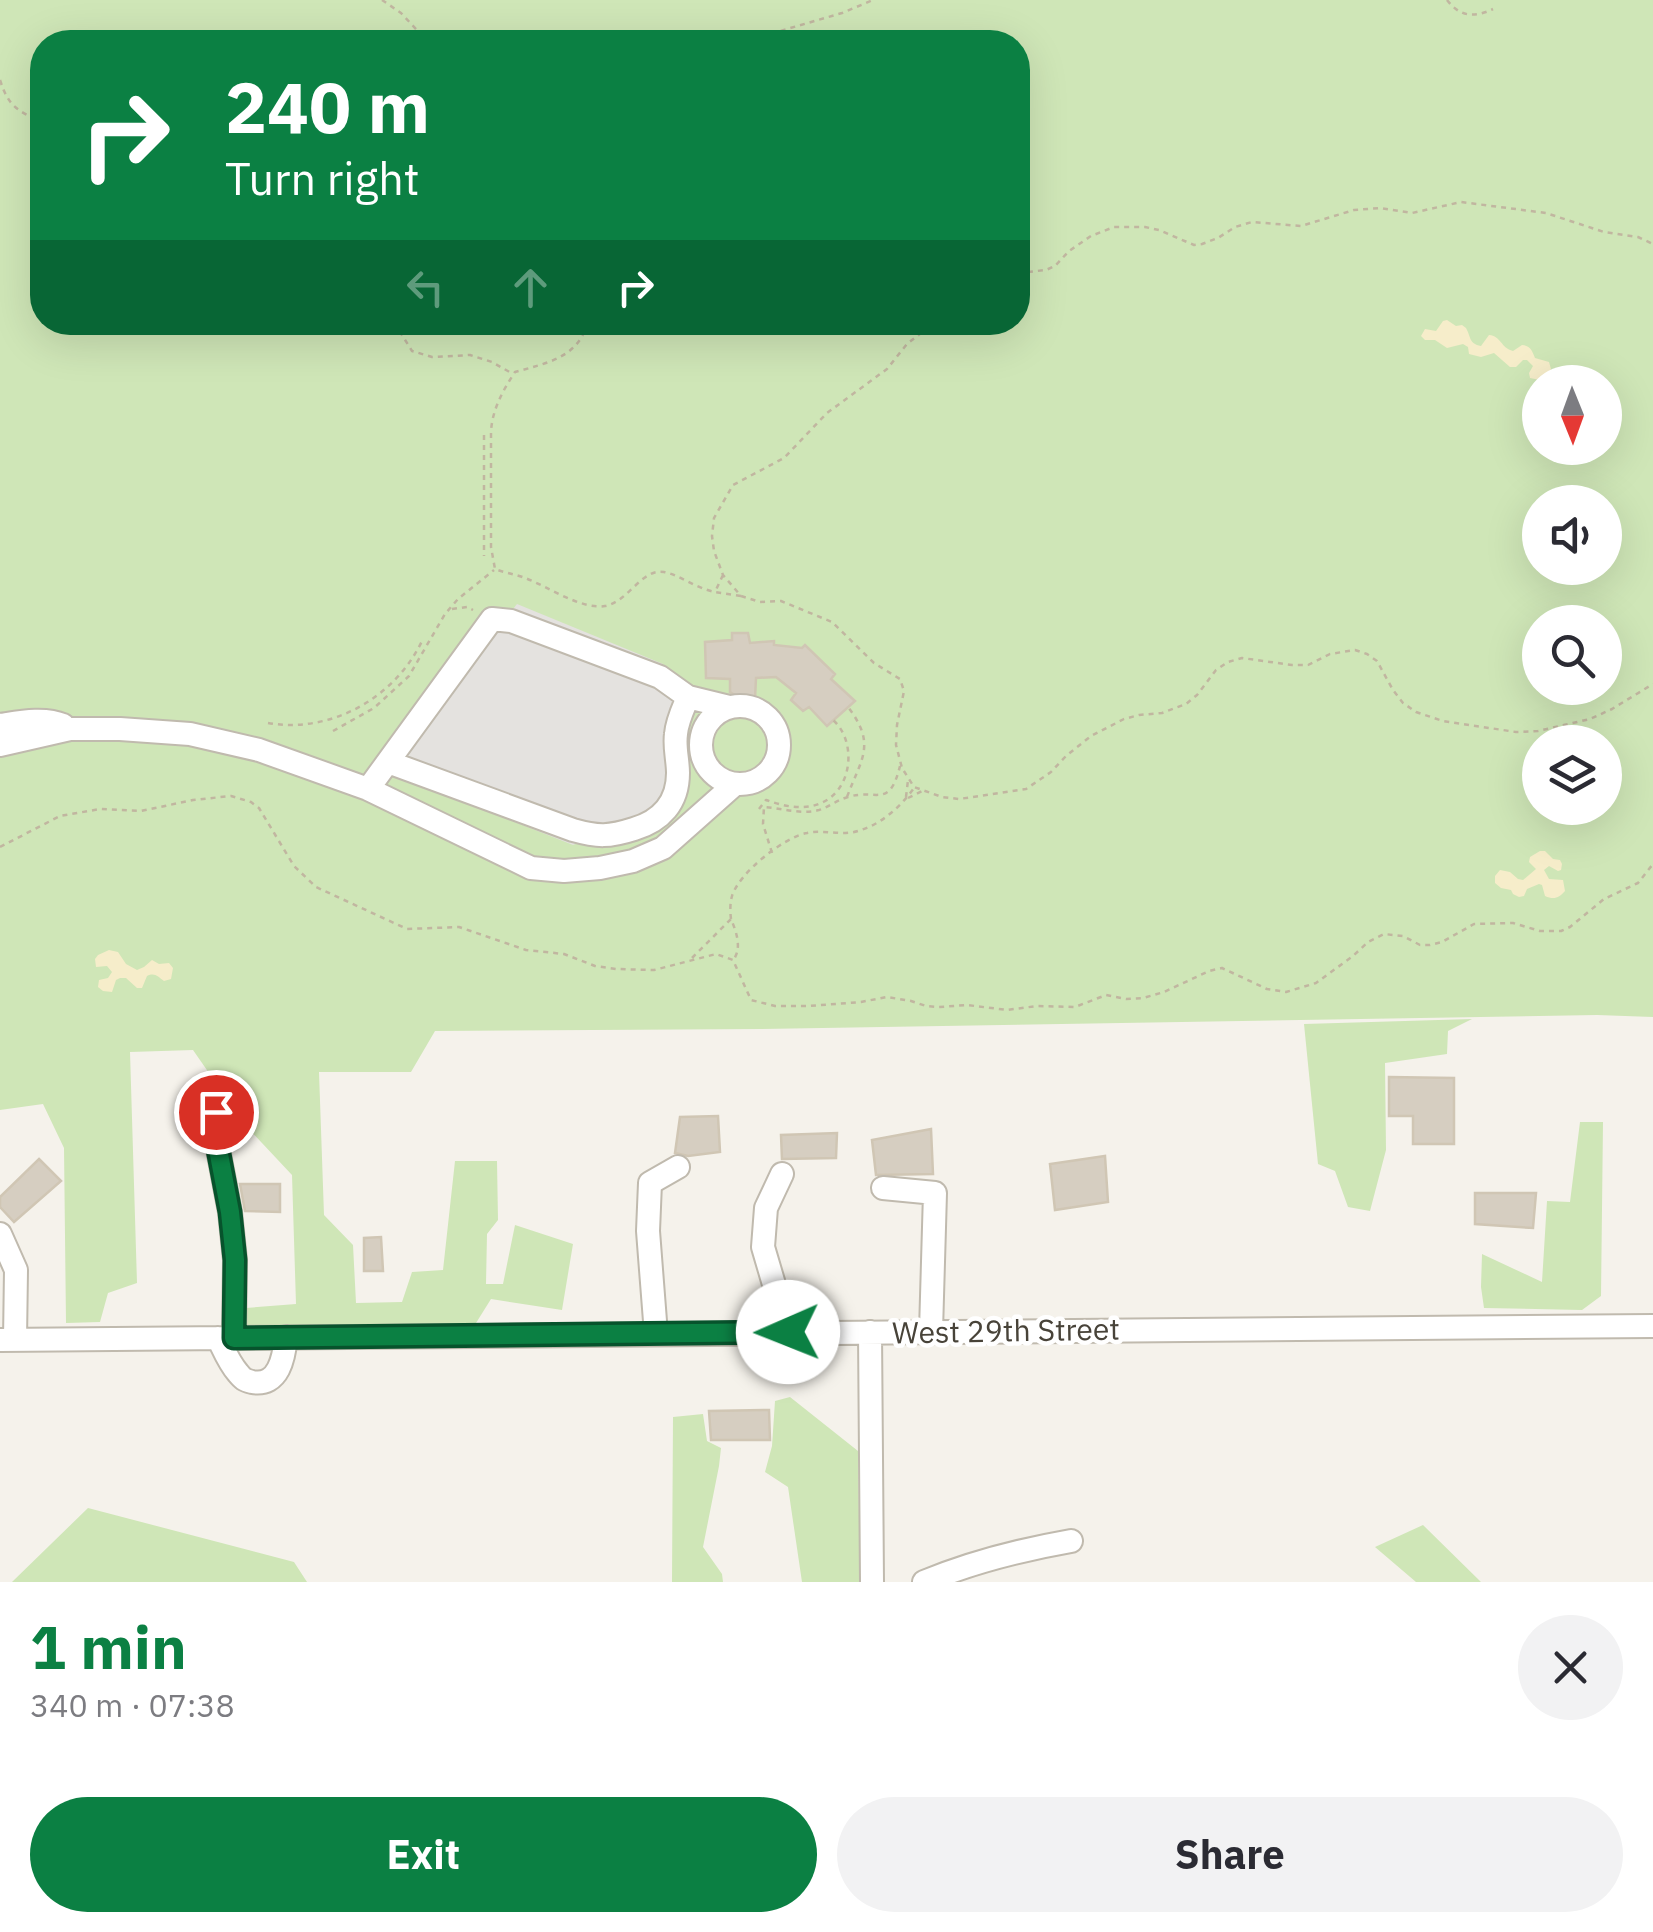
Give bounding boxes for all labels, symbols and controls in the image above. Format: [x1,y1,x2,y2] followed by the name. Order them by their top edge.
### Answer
[225,61,430,152] text: 240 m
[60,70,190,200] icon: right
[225,149,420,207] text: Turn right
[398,260,453,315] icon: left
[503,260,558,315] icon: ahead
[608,260,663,315] icon: right
[1522,365,1622,465] north arrow
[1522,365,1622,825] map controls
[1522,485,1622,585] button: sound
[1522,605,1622,705] button: search
[1522,725,1622,825] button: layers
[174,1070,259,1155] pin
[189,1085,244,1140] icon: arrive
[736,1280,840,1384] position arrow
[892,1309,1120,1351] street label: West 29th Street
[30,1607,187,1686] text: 1 min
[1518,1615,1623,1720] button: close
[30,1684,235,1726] text: 340 m · 07:38
[30,1797,817,1912] button: Exit
[837,1797,1623,1912] button: Share

